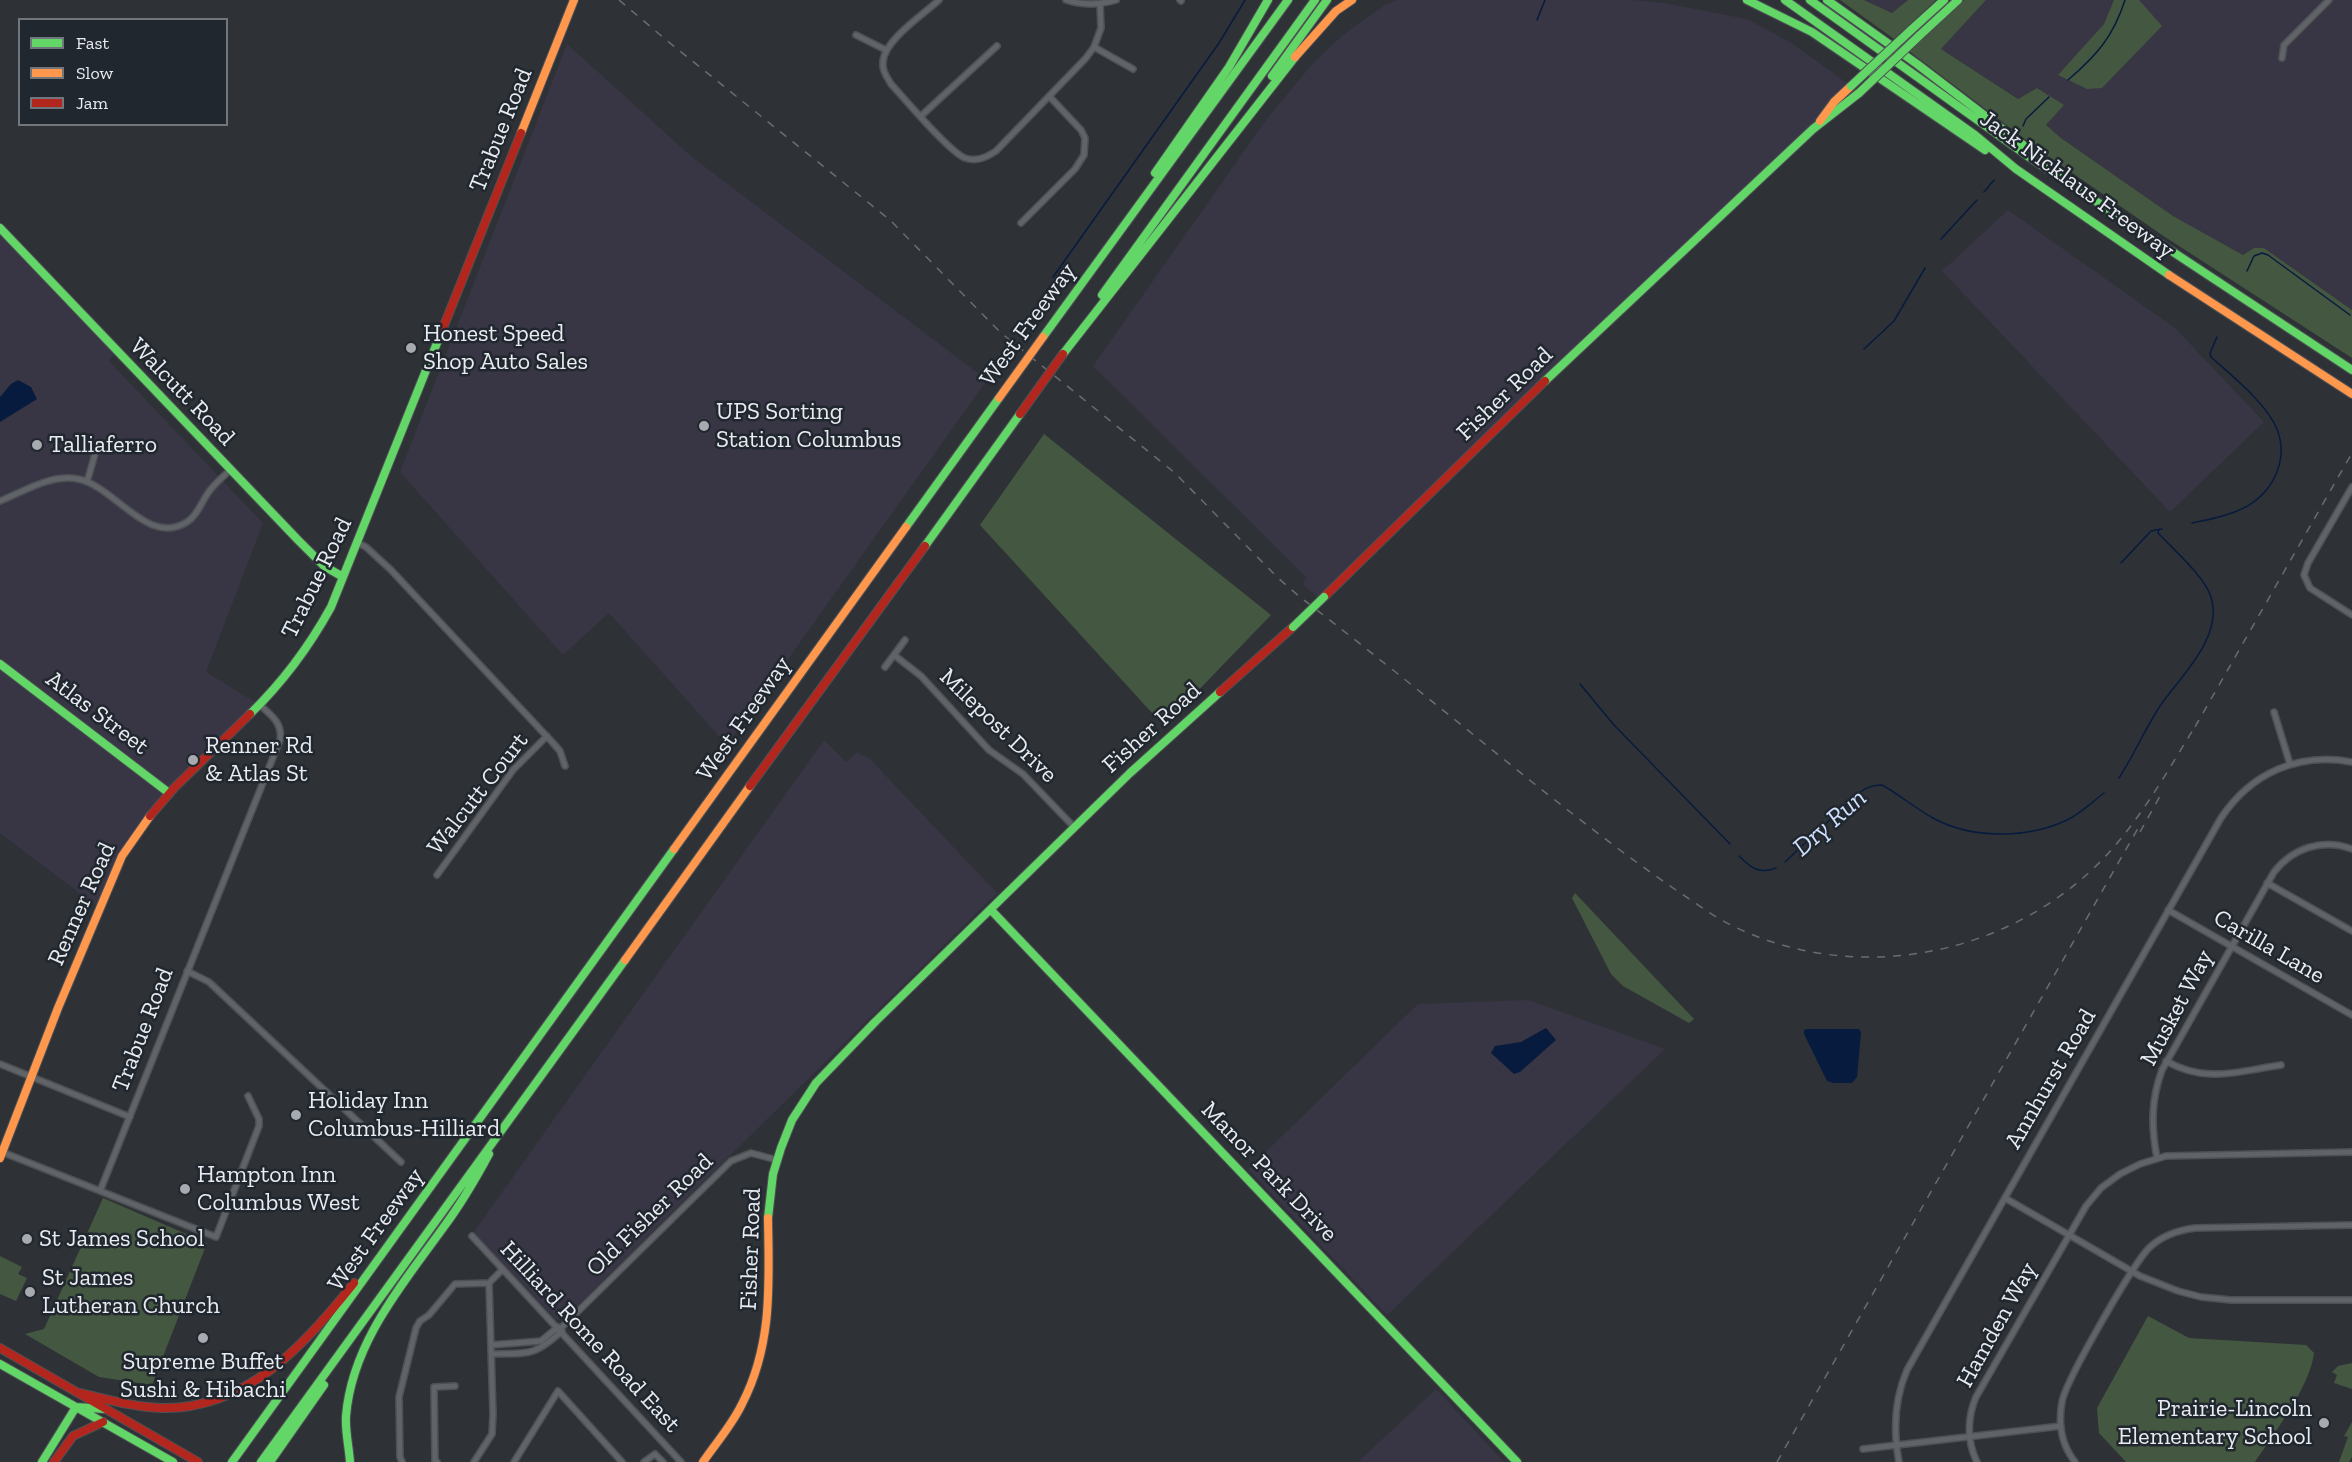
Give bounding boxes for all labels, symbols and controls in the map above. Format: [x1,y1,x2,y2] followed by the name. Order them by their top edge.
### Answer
[18,18,228,126] legend
[76,32,109,54] text: Fast
[76,62,113,84] text: Slow
[463,64,539,196] street label: Trabue Road
[76,92,108,114] text: Jam
[1974,105,2180,265] street label: Jack Nicklaus Freeway
[974,258,1082,392] street label: West Freeway
[423,320,588,376] place label: Honest Speed Shop Auto Sales
[123,332,241,452] street label: Walcutt Road
[404,341,418,355] marker: Honest Speed Shop Auto Sales
[1451,341,1559,447] street label: Fisher Road
[716,398,902,454] place label: UPS Sorting Station Columbus
[697,419,711,433] marker: UPS Sorting Station Columbus
[49,431,157,459] place label: Talliaferro
[30,438,44,452] marker: Talliaferro
[275,513,359,643] street label: Trabue Road
[691,651,797,787] street label: West Freeway
[933,663,1063,789] street label: Milepost Drive
[40,665,154,761] street label: Atlas Street
[1097,676,1207,780] street label: Fisher Road
[421,727,535,861] street label: Walcutt Court
[205,732,313,788] place label: Renner Rd & Atlas St
[186,753,200,767] marker: Renner Rd & Atlas St
[1787,783,1873,863] water label: Dry Run
[42,838,122,970] street label: Renner Road
[2208,904,2330,990] street label: Carilla Lane
[2134,945,2220,1071] street label: Musket Way
[106,964,180,1096] street label: Trabue Road
[1999,1004,2103,1154] street label: Annhurst Road
[308,1087,500,1143] place label: Holiday Inn Columbus-Hilliard
[1195,1096,1343,1248] street label: Manor Park Drive
[289,1108,303,1122] marker: Holiday Inn Columbus-Hilliard
[581,1147,719,1283] street label: Old Fisher Road
[197,1161,360,1217] place label: Hampton Inn Columbus West
[322,1163,430,1297] street label: West Freeway
[178,1182,192,1196] marker: Hampton Inn Columbus West
[734,1187,768,1311] street label: Fisher Road
[39,1225,204,1253] place label: St James School
[20,1232,34,1246] marker: St James School
[494,1235,686,1439] street label: Hilliard Rome Road East
[1951,1257,2043,1393] street label: Hamden Way
[42,1264,220,1320] place label: St James Lutheran Church
[23,1285,37,1299] marker: St James Lutheran Church
[196,1331,210,1345] marker: Supreme Buffet Sushi & Hibachi
[120,1348,286,1404] place label: Supreme Buffet Sushi & Hibachi
[2118,1395,2312,1451] place label: Prairie-Lincoln Elementary School
[2317,1416,2331,1430] marker: Prairie-Lincoln Elementary School

